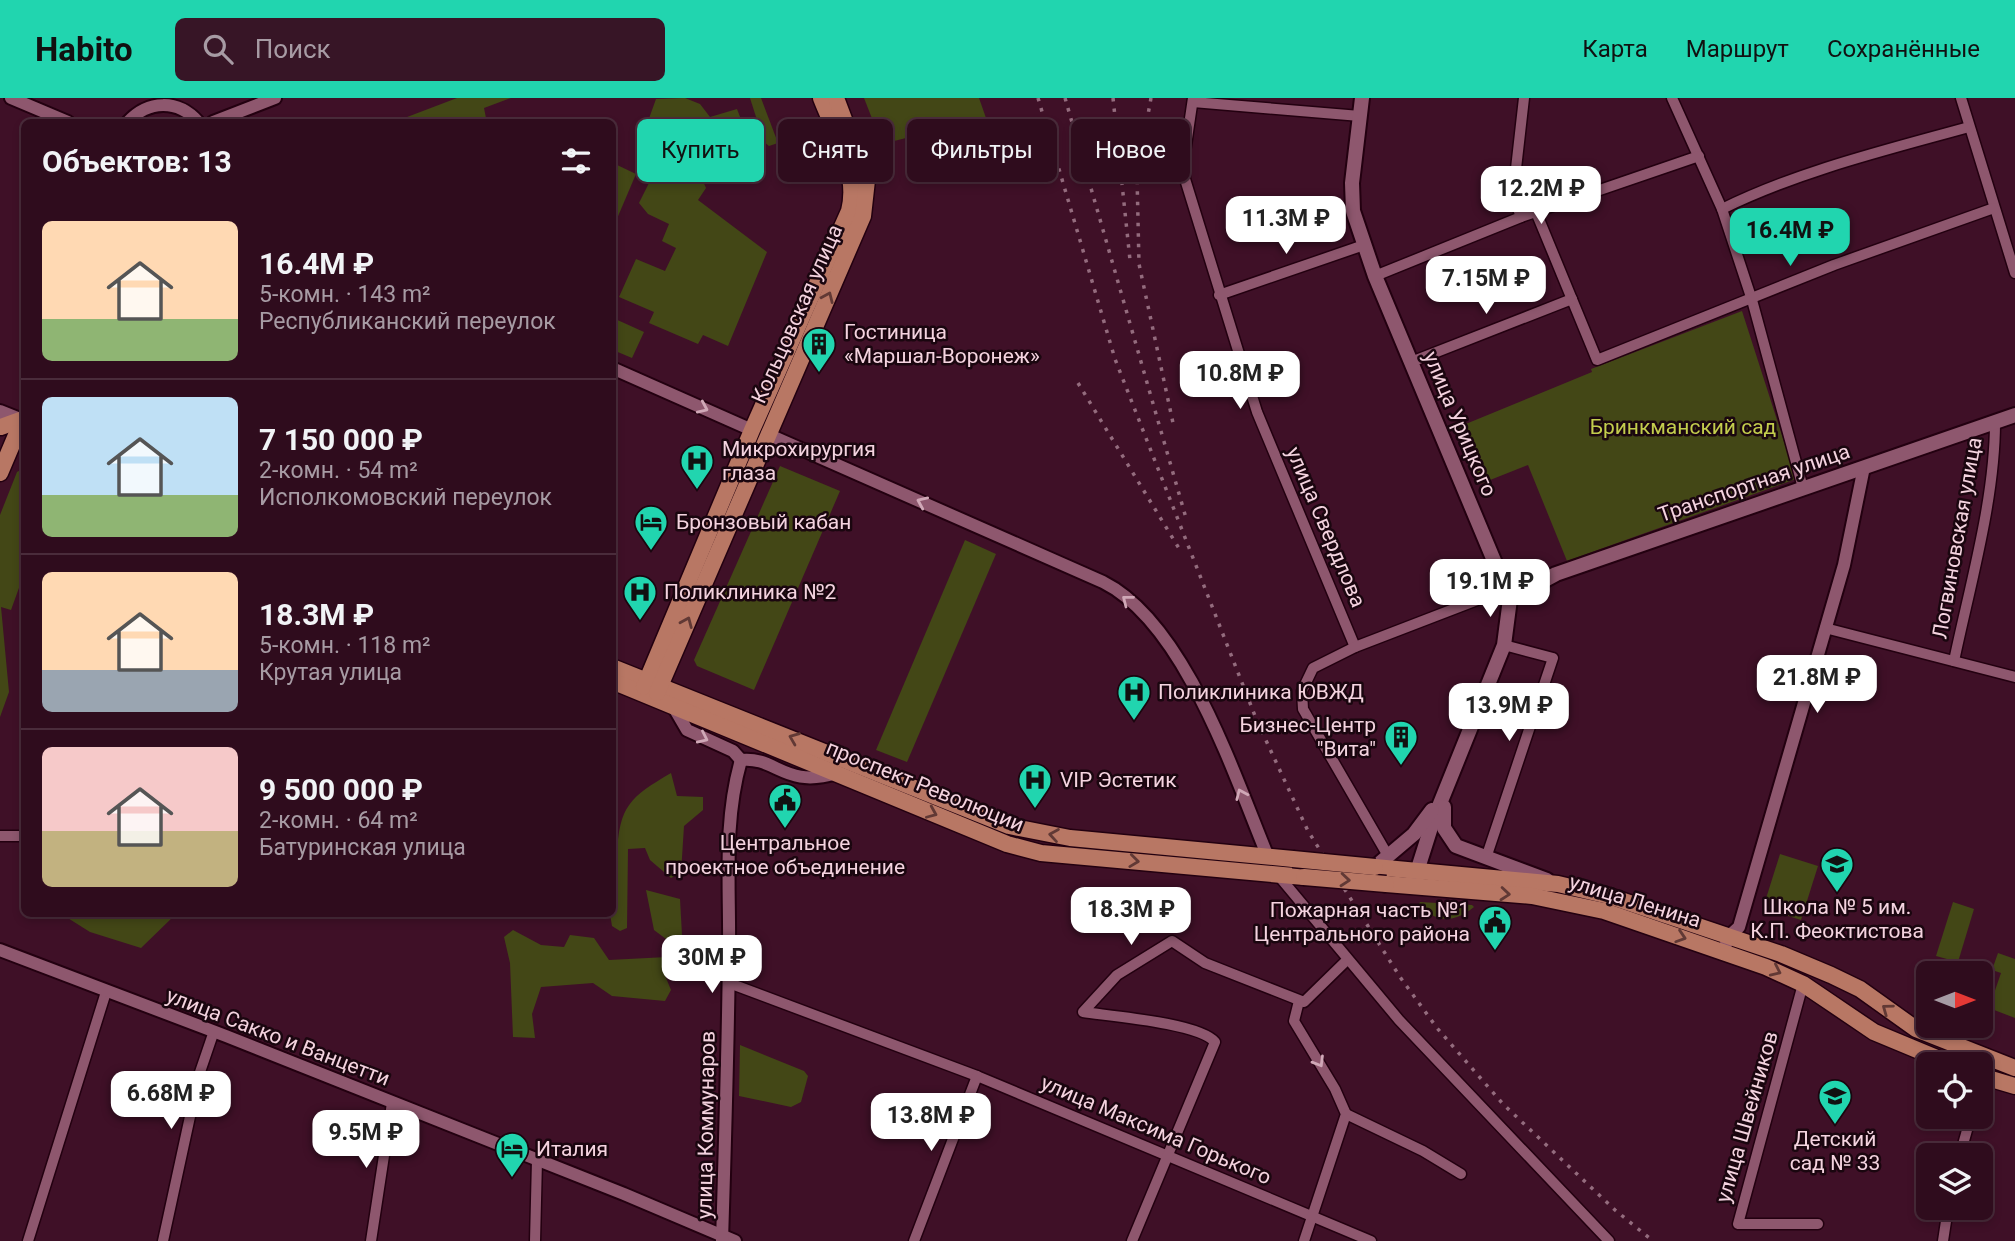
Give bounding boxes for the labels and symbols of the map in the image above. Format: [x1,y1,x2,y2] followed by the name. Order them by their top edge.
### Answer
[1476,166,1606,226] pin: 12.2M ₽
[1221,197,1351,256] pin: 11.3M ₽
[1725,208,1855,268] pin: 16.4M ₽
[747,221,847,407] street label: Кольцовская улица
[1421,256,1551,316] pin: 7.15M ₽
[820,292,834,304] one-way arrow
[844,320,1040,368] place label: Гостиница «Маршал-Воронеж»
[800,325,838,374] building icon: Гостиница «Маршал-Воронеж»
[1419,348,1501,500] street label: улица Урицкого
[1175,352,1305,411] pin: 10.8M ₽
[696,400,708,414] one-way arrow
[1590,415,1777,439] park label: Бринкманский сад
[1927,435,1987,641] street label: Логвиновская улица
[722,437,876,485] place label: Микрохирургия глаза
[1655,439,1853,527] street label: Транспортная улица
[678,442,716,491] hospital icon: Микрохирургия глаза
[1281,443,1371,611] street label: улица Свердлова
[917,496,930,510] one-way arrow
[632,503,670,552] hotel icon: Бронзовый кабан
[676,510,851,534] place label: Бронзовый кабан
[1425,560,1555,619] pin: 19.1M ₽
[621,573,659,622] hospital icon: Поликлиника №2
[664,580,836,604] place label: Поликлиника №2
[1123,595,1135,608] one-way arrow
[679,617,693,629] one-way arrow
[1752,656,1882,715] pin: 21.8M ₽
[1115,673,1153,722] hospital icon: Поликлиника ЮВЖД
[1158,680,1364,704] place label: Поликлиника ЮВЖД
[1444,684,1574,743] pin: 13.9M ₽
[1239,713,1376,761] place label: Бизнес-Центр "Вита"
[1382,718,1420,767] building icon: Бизнес-Центр "Вита"
[696,729,708,743] one-way arrow
[789,733,801,747] one-way arrow
[823,735,1027,837] street label: проспект Революции
[1016,761,1054,810] hospital icon: VIP Эстетик
[1060,768,1177,792] place label: VIP Эстетик
[766,781,804,830] public building icon: Центральное проектное объединение
[1235,788,1249,801] one-way arrow
[925,805,937,819] one-way arrow
[1048,828,1060,843] one-way arrow
[665,831,905,879] place label: Центральное проектное объединение
[1818,845,1856,894] school or university icon: Школа № 5 им. К.П. Феоктистова
[1128,854,1139,869] one-way arrow
[1566,870,1704,932] street label: улица Ленина
[1339,873,1351,888] one-way arrow
[1500,886,1511,901] one-way arrow
[1066,888,1196,947] pin: 18.3M ₽
[1750,895,1924,943] place label: Школа № 5 им. К.П. Феоктистова
[1254,898,1470,946] place label: Пожарная часть №1 Центрального района
[1476,903,1514,952] public building icon: Пожарная часть №1 Центрального района
[1675,929,1687,943] one-way arrow
[663,936,761,995] pin: 30M ₽
[1916,961,1993,1038] north arrow
[1769,963,1781,977] one-way arrow
[163,983,393,1091] street label: улица Сакко и Ванцетти
[1882,1005,1895,1017] one-way arrow
[1711,1029,1783,1205] street label: улица Швейников
[692,1031,720,1219] street label: улица Коммунаров
[1310,1054,1323,1067] one-way arrow
[1037,1071,1275,1189] street label: улица Максима Горького
[106,1072,236,1131] pin: 6.68M ₽
[1816,1077,1854,1126] school or university icon: Детский сад № 33
[866,1094,996,1153] pin: 13.8M ₽
[309,1110,423,1170] pin: 9.5M ₽
[1790,1127,1880,1175] place label: Детский сад № 33
[493,1130,531,1179] hotel icon: Италия
[536,1137,608,1161] place label: Италия

